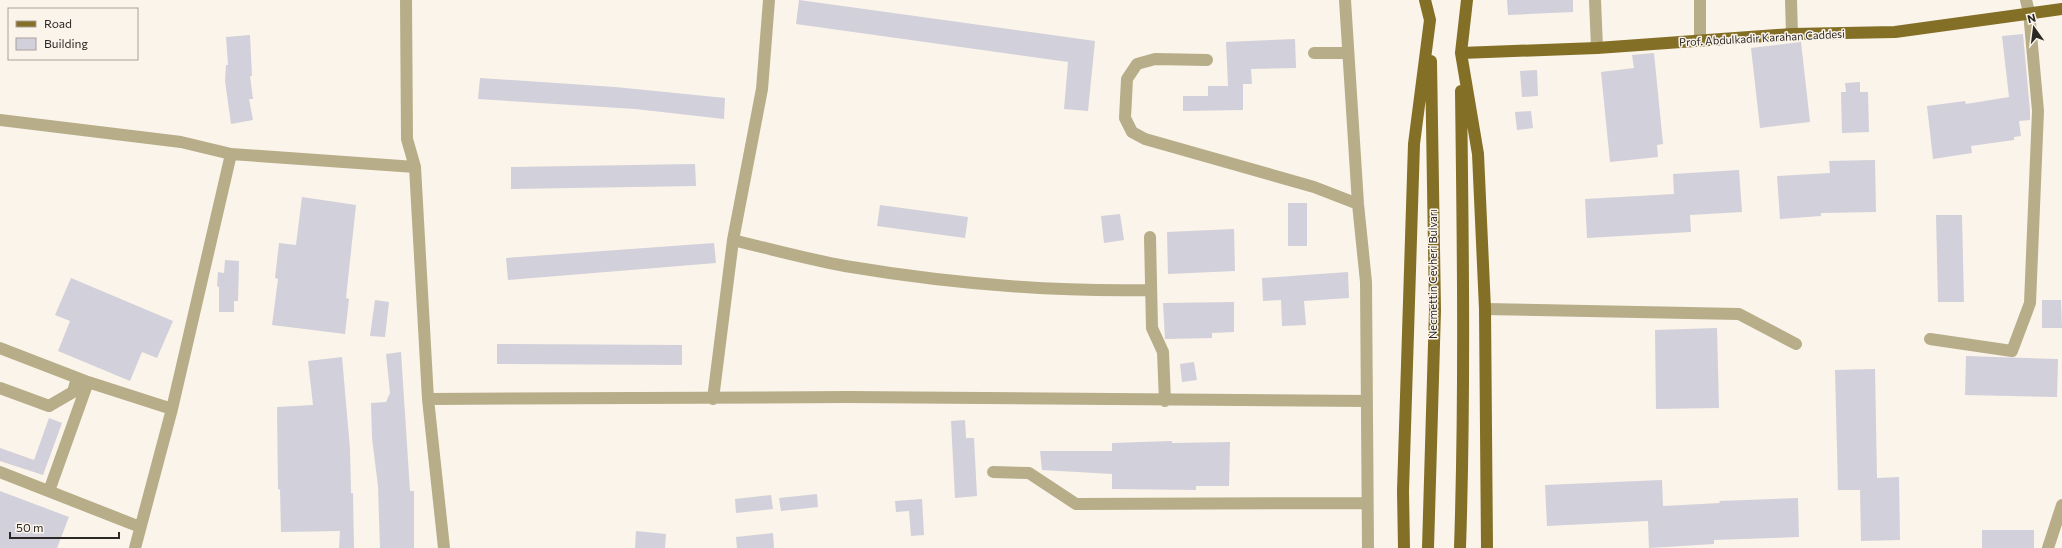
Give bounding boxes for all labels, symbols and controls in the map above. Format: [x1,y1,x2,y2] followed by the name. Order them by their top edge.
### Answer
[8,8,138,60] legend
[2014,8,2054,48] north arrow
[2026,11,2037,25] text: N
[44,16,72,30] text: Road
[1679,27,1845,48] street label: Prof. Abdulkadir Karahan Caddesi
[44,36,88,50] text: Building
[1426,209,1439,339] street label: Necmettin Cevheri Bulvarı
[10,514,119,540] scale bar
[16,520,44,534] text: 50 m

